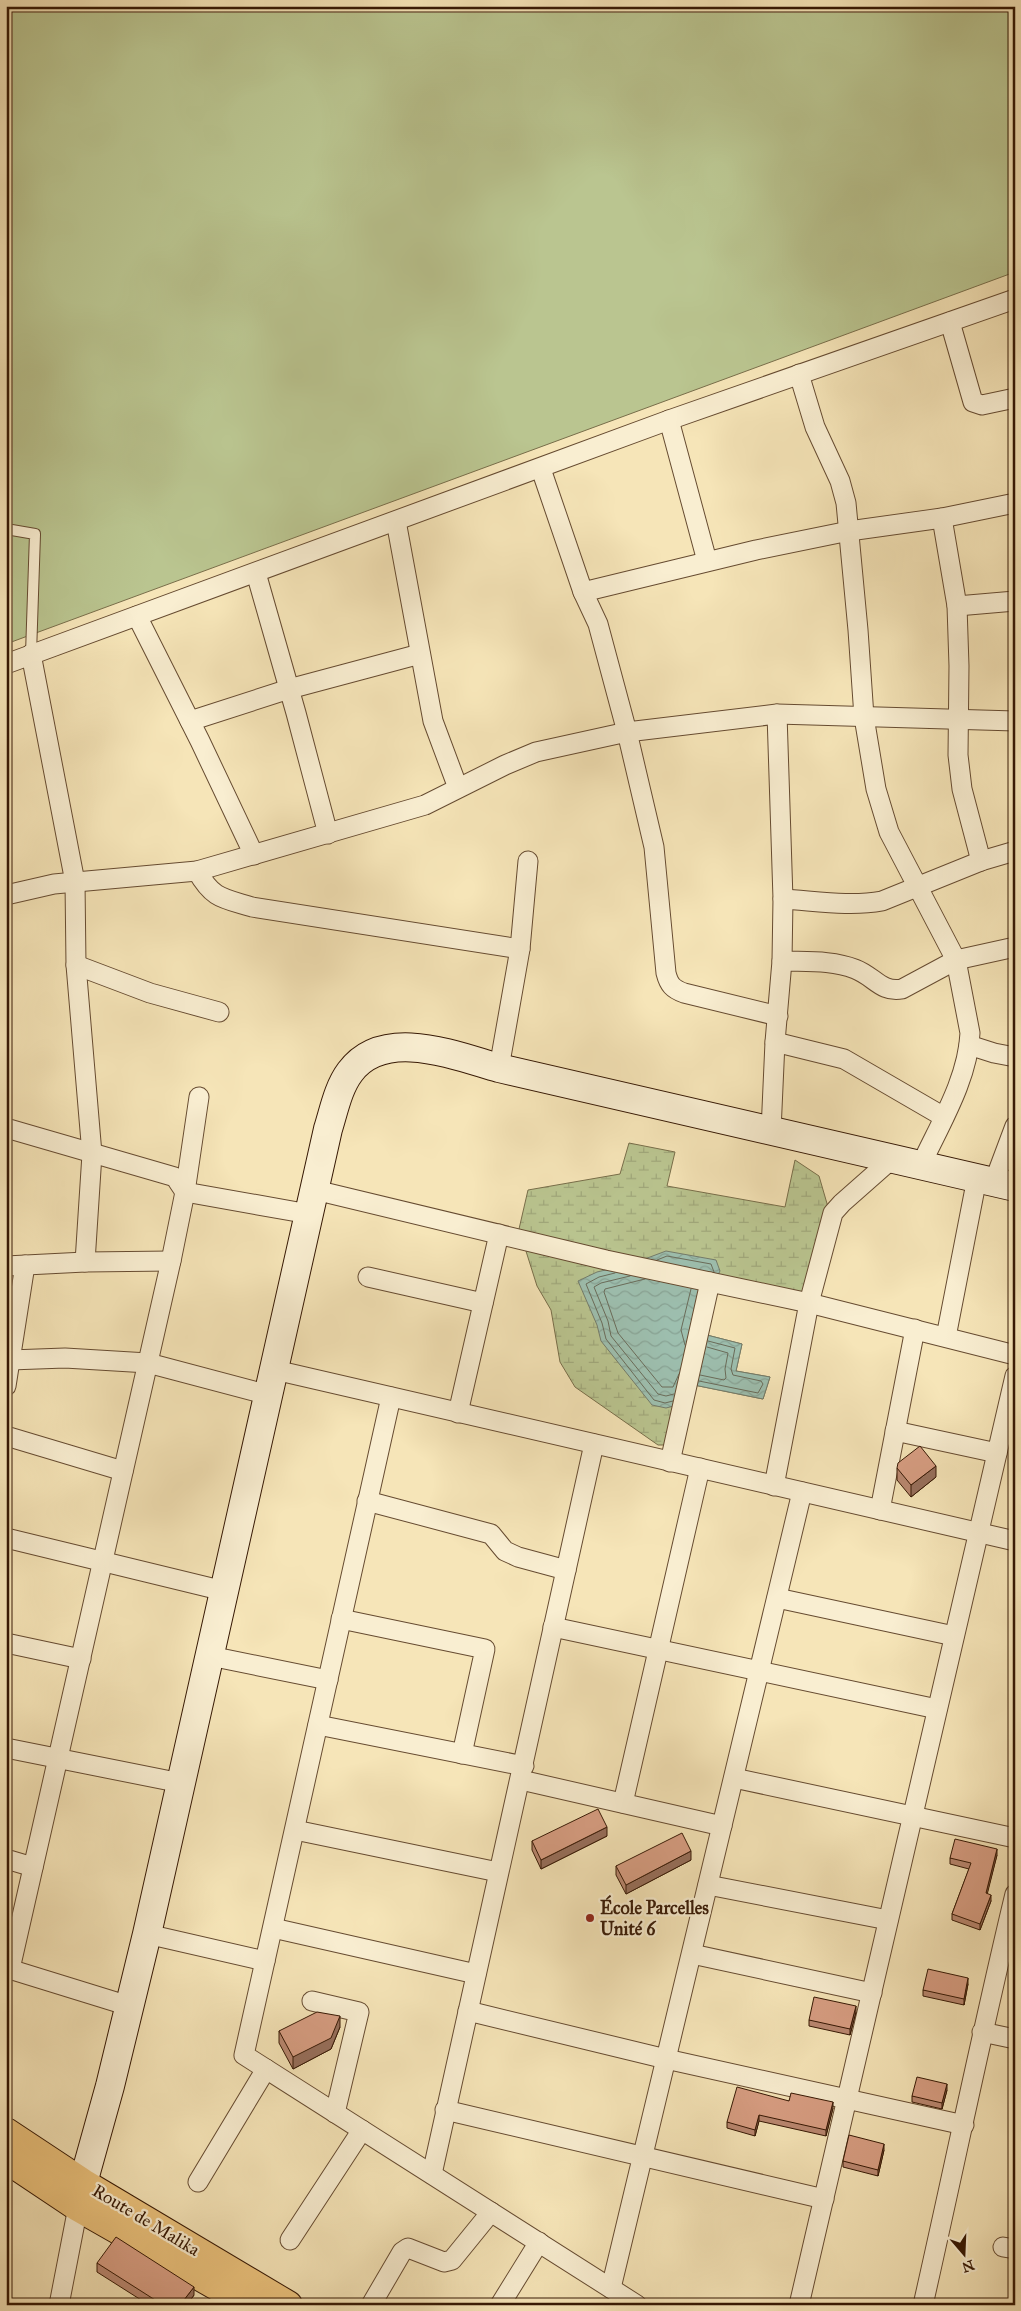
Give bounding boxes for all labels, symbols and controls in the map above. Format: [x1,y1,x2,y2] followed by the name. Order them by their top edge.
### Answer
[600,1894,709,1940] place label: École Parcelles Unité 6
[584,1912,596,1924] marker: École Parcelles Unité 6
[88,2179,204,2261] street label: Route de Malika
[938,2228,988,2278] north arrow
[960,2256,976,2276] text: N

